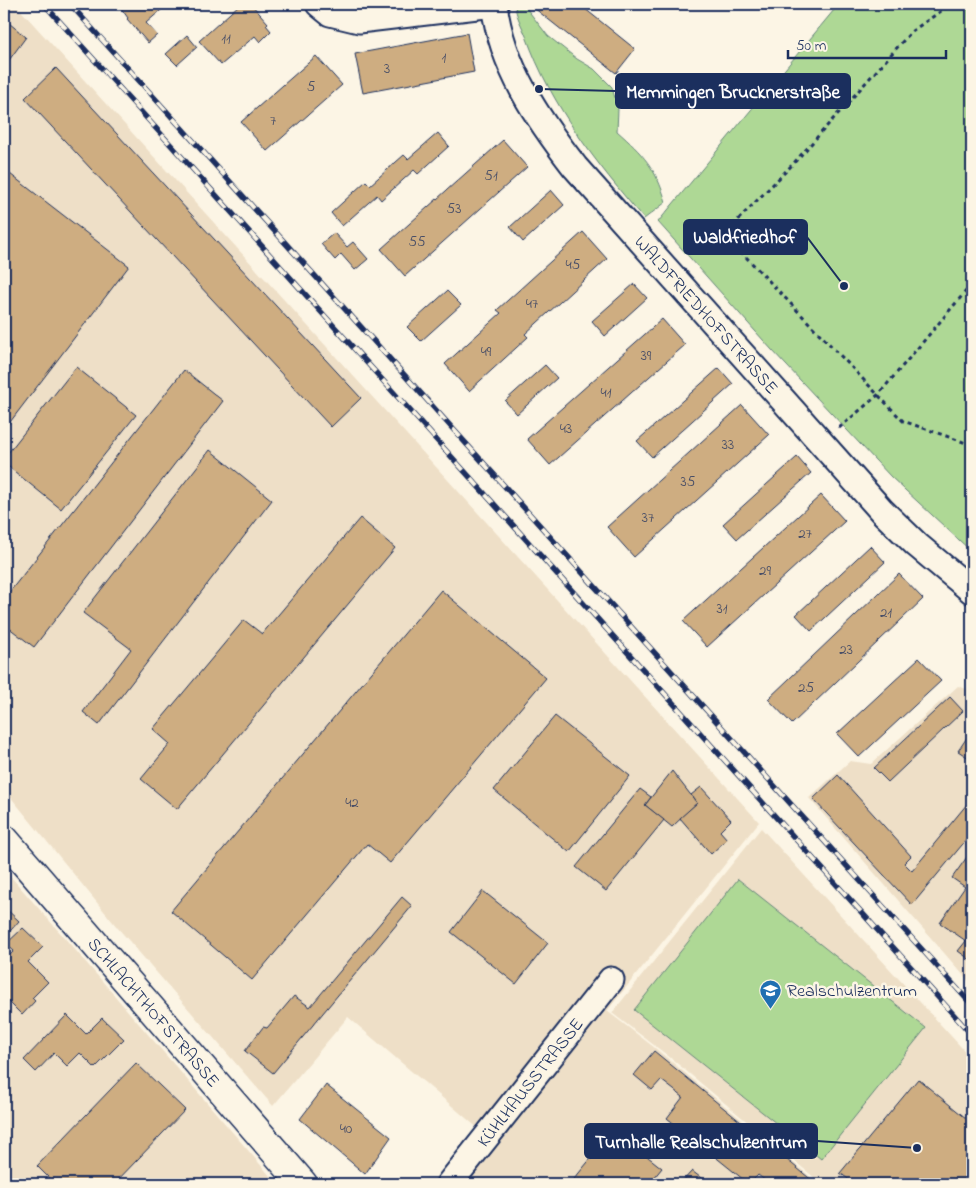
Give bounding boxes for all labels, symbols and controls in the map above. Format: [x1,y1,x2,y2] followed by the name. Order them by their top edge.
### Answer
[221,28,231,50] house number: 11
[788,28,946,60] scale bar
[796,35,827,57] text: 50 m
[442,47,447,69] house number: 1
[384,58,390,80] house number: 3
[616,74,850,108] callout: Memmingen Brucknerstraße
[307,76,316,98] house number: 5
[626,80,841,109] text: Memmingen Brucknerstraße
[270,110,276,132] house number: 7
[484,165,498,187] house number: 51
[447,198,461,220] house number: 53
[684,220,807,254] callout: Waldfriedhof
[693,225,798,252] text: Waldfriedhof
[408,231,426,253] house number: 55
[627,231,783,401] street label: WALDFRIEDHOFSTRASSE
[566,254,581,276] house number: 45
[526,293,538,315] house number: 47
[481,341,492,363] house number: 49
[641,345,652,367] house number: 39
[601,382,612,404] house number: 41
[560,418,572,440] house number: 43
[722,434,734,456] house number: 33
[681,471,696,493] house number: 35
[642,507,654,529] house number: 37
[798,523,812,545] house number: 27
[759,560,771,582] house number: 29
[717,598,728,620] house number: 31
[880,602,892,624] house number: 21
[839,639,853,661] house number: 23
[798,677,814,699] house number: 25
[345,792,359,814] house number: 42
[80,933,225,1094] street label: SCHLACHTHOFSTRASSE
[759,978,783,1009] school or university icon: Realschulzentrum
[787,979,917,1005] place label: Realschulzentrum
[472,1013,591,1154] street label: KÜHLHAUSSTRASSE
[340,1118,353,1140] house number: 40
[585,1124,817,1158] callout: Turnhalle Realschulzentrum
[595,1130,807,1157] text: Turnhalle Realschulzentrum

